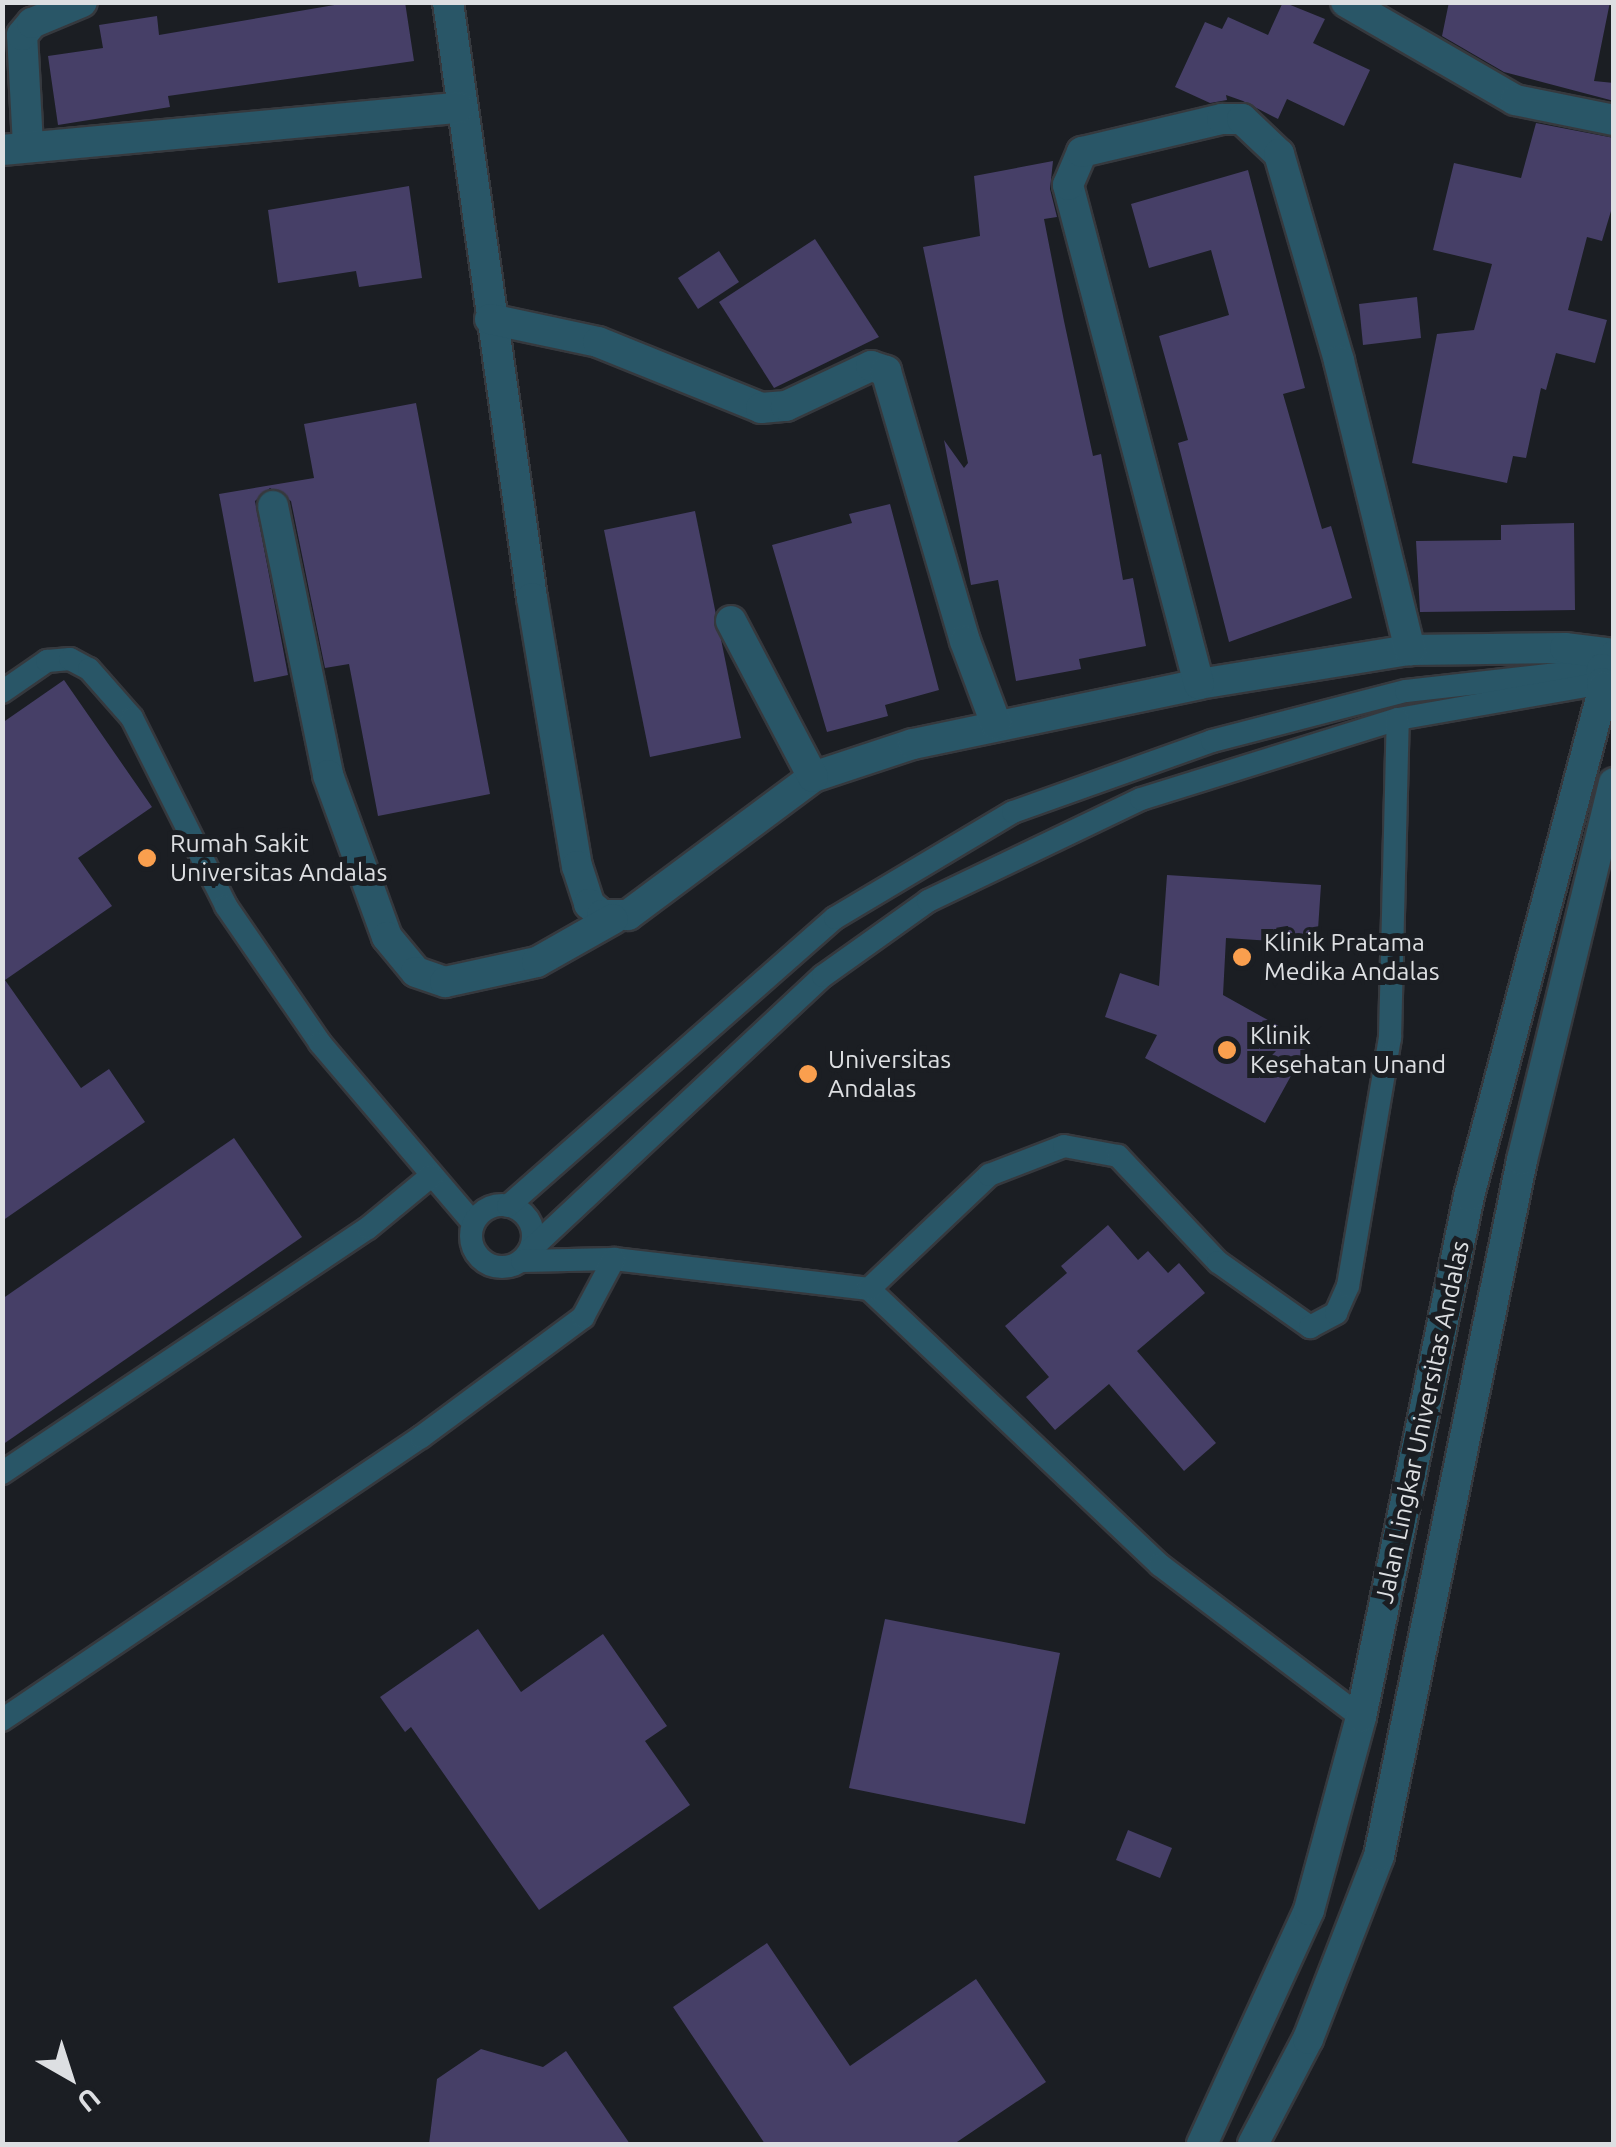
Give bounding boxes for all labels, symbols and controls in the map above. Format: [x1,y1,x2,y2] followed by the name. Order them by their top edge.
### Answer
[170,829,387,888] place label: Rumah Sakit Universitas Andalas
[134,845,160,871] marker: Rumah Sakit Universitas Andalas
[1264,928,1440,987] place label: Klinik Pratama Medika Andalas
[1229,944,1255,970] marker: Klinik Pratama Medika Andalas
[1250,1021,1446,1080] place label: Klinik Kesehatan Unand
[1214,1037,1240,1063] marker: Klinik Kesehatan Unand
[828,1045,951,1104] place label: Universitas Andalas
[797,1063,819,1085] marker: Universitas Andalas
[1369,1238,1475,1606] street label: Jalan Lingkar Universitas Andalas
[20,2027,120,2127] north arrow
[72,2082,107,2119] text: U

